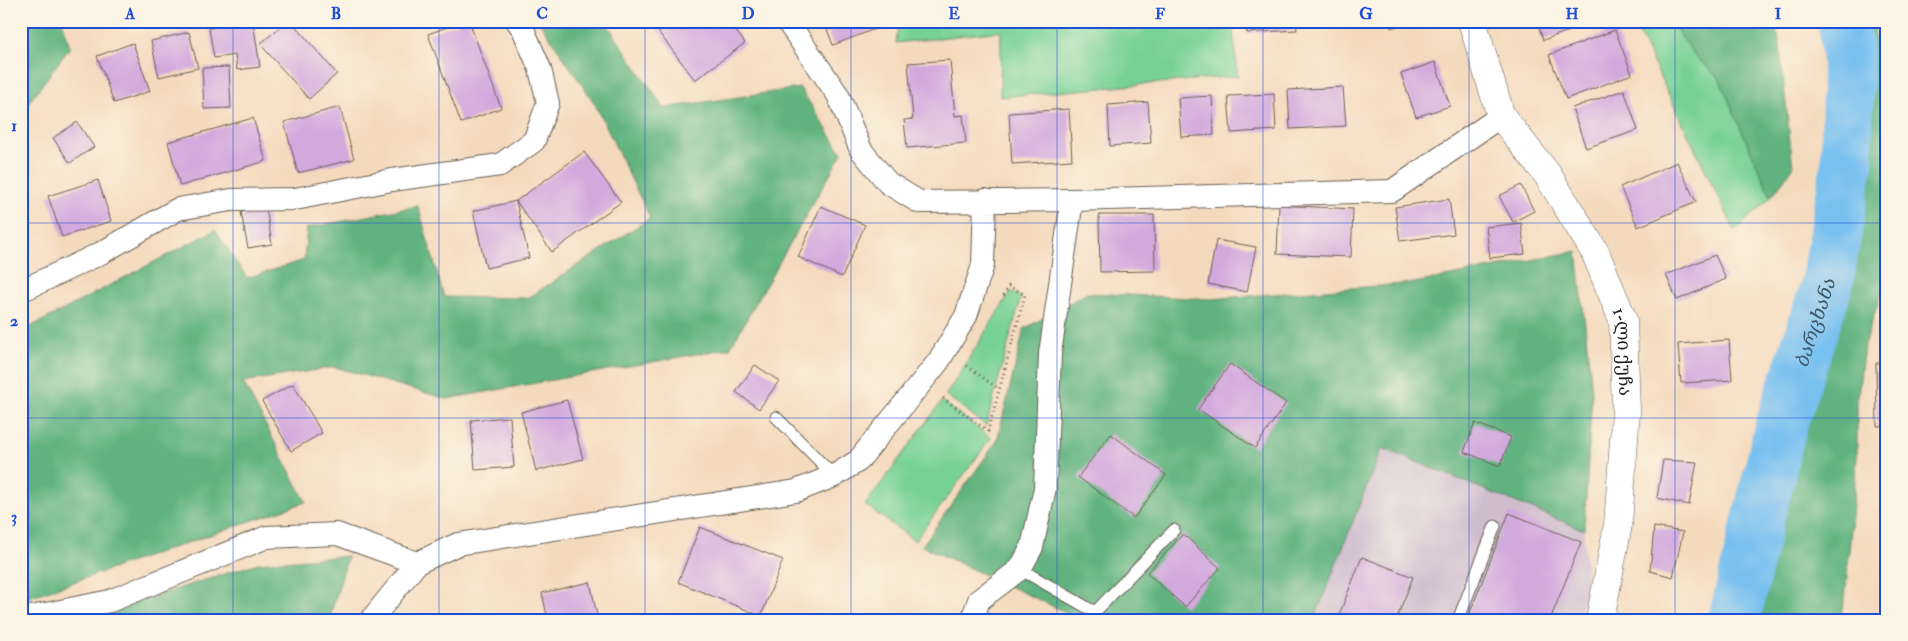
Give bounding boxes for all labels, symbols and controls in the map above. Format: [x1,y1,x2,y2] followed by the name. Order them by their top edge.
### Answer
[124,4,136,24] text: A
[331,4,341,24] text: B
[536,4,548,24] text: C
[741,4,755,24] text: D
[948,4,960,24] text: E
[1155,4,1165,24] text: F
[1359,4,1373,24] text: G
[1565,4,1579,24] text: H
[1775,4,1782,24] text: I
[11,116,17,136] text: 1
[1790,276,1841,371] water label: ბარცხანა
[1607,304,1637,396] street label: 1-ლი ქუჩა
[10,311,18,331] text: 2
[11,507,17,527] text: 3

